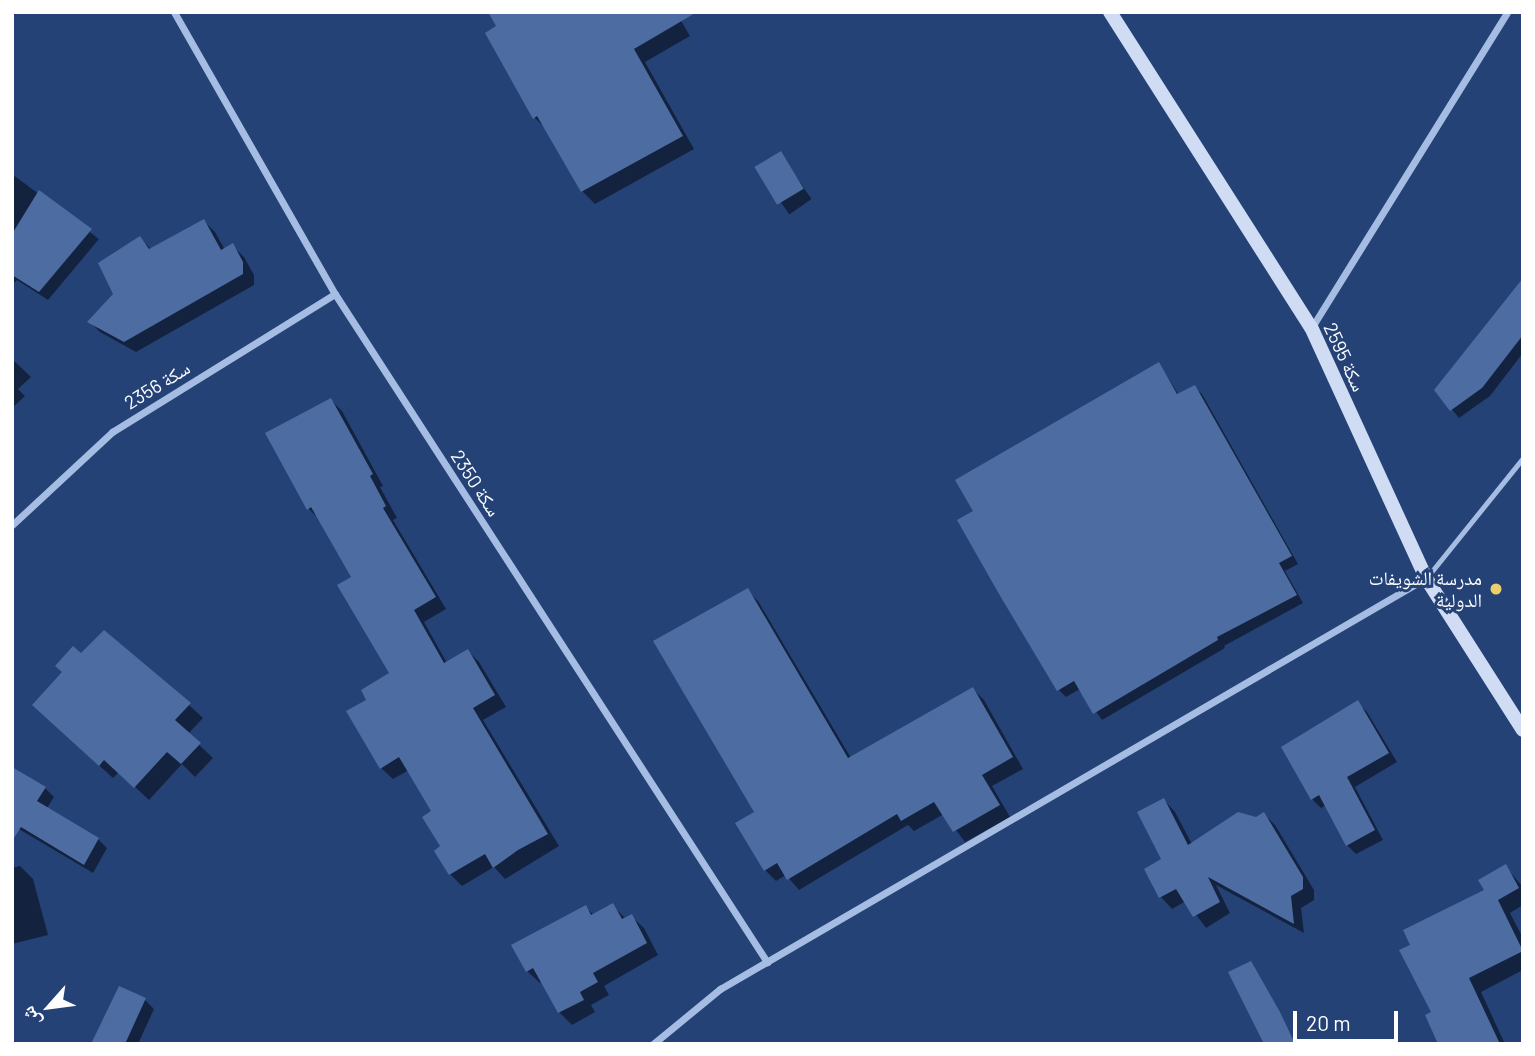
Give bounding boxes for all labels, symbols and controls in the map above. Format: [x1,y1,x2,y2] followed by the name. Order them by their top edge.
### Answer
[1319,319,1371,395] street label: سكة 2595
[120,356,194,414] street label: سكة 2356
[446,446,506,520] street label: سكة 2350
[1369,567,1482,611] place label: مدرسة الشويفات الدولية
[1488,581,1504,597] marker: مدرسة الشويفات الدولية
[14,972,84,1042] north arrow
[1297,996,1402,1040] scale bar
[15,1003,45,1031] text: ش
[1306,1010,1351,1035] text: 20 m

